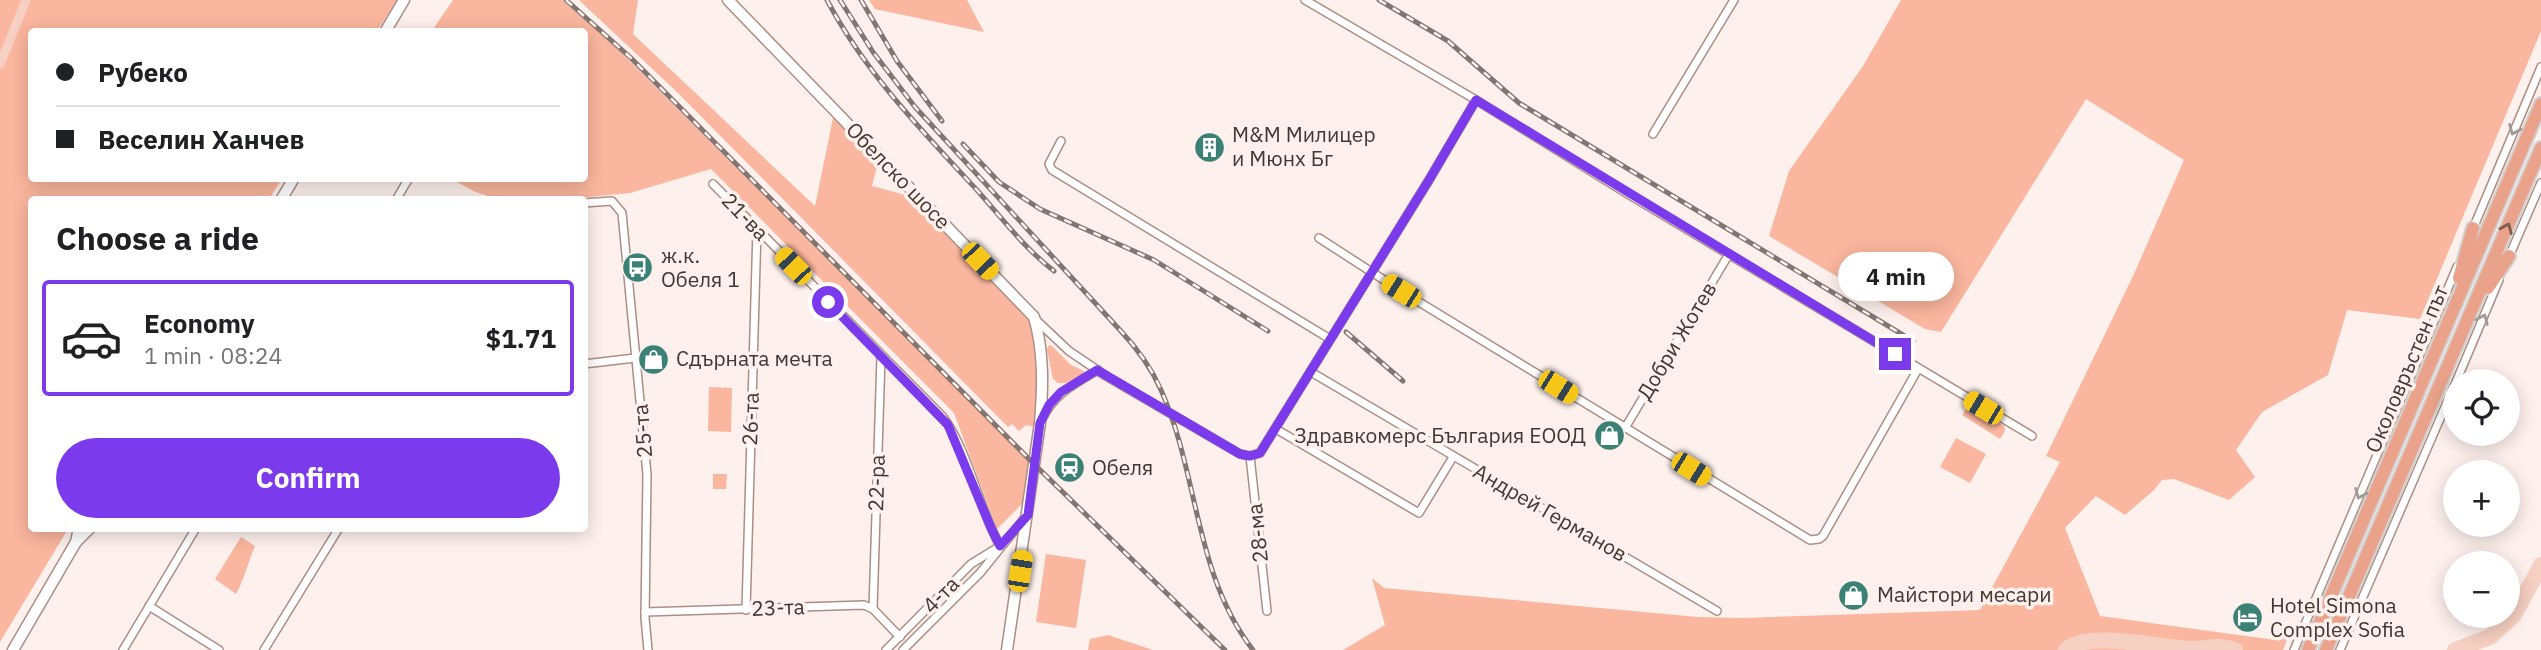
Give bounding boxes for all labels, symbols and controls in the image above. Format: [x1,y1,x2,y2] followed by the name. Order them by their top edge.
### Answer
[98,55,188,89] text: Рубеко
[840,116,957,235] street label: Обелско шосе
[1232,120,1376,172] place label: М&M Mилицер и Мюнх Бг
[98,122,304,156] text: Веселин Ханчев
[2509,124,2523,136] one-way arrow
[1192,130,1226,164] building icon: М&M Mилицер и Мюнх Бг
[716,186,775,246] street label: 21-ва
[56,217,259,259] text: Choose a ride
[2499,223,2513,236] one-way arrow
[958,239,1003,283] car
[661,241,740,293] place label: ж.к. Обеля 1
[771,244,816,288] car
[621,251,655,285] bus stop icon: ж.к. Обеля 1
[1837,252,1953,302] callout: 4 min
[1866,261,1926,291] text: 4 min
[1378,271,1425,311] car
[1630,276,1722,405] street label: Добри Жотев
[2358,280,2454,457] street label: Околовръстен път
[812,286,844,318] route start
[144,306,255,340] text: Economy
[60,307,123,370] icon: car
[2474,314,2488,326] one-way arrow
[486,321,556,355] text: $1.71
[1879,338,1911,370] route end
[144,340,282,370] text: 1 min · 08:24
[636,342,670,376] shop icon: Сдърната мечта
[676,344,833,372] place label: Сдърната мечта
[1535,367,1582,407] car
[2443,369,2520,628] map controls
[2443,369,2520,446] button: locate
[1960,388,2007,428] car
[735,392,765,446] street label: 26-та
[626,403,658,459] street label: 25-та
[1592,419,1626,453] shop icon: Здравкомерс България ЕООД
[1294,421,1586,449] place label: Здравкомерс България ЕООД
[56,438,560,518] button: Confirm
[1668,449,1715,489] car
[1052,451,1086,485] station icon: Обеля
[1092,453,1153,481] place label: Обеля
[861,454,891,512] street label: 22-ра
[1469,457,1632,568] street label: Андрей Германов
[2443,460,2520,537] button: +
[2355,487,2369,499] one-way arrow
[1240,502,1274,564] street label: 28-ма
[1007,549,1034,593] car
[2443,551,2520,628] button: −
[916,570,965,619] street label: 4-та
[1837,578,1871,612] shop icon: Майстори месари
[1877,580,2052,608] place label: Майстори месари
[2270,591,2405,643] place label: Hotel Simona Complex Sofia
[751,592,805,622] street label: 23-та
[2230,601,2264,635] hotel icon: Hotel Simona Complex Sofia

